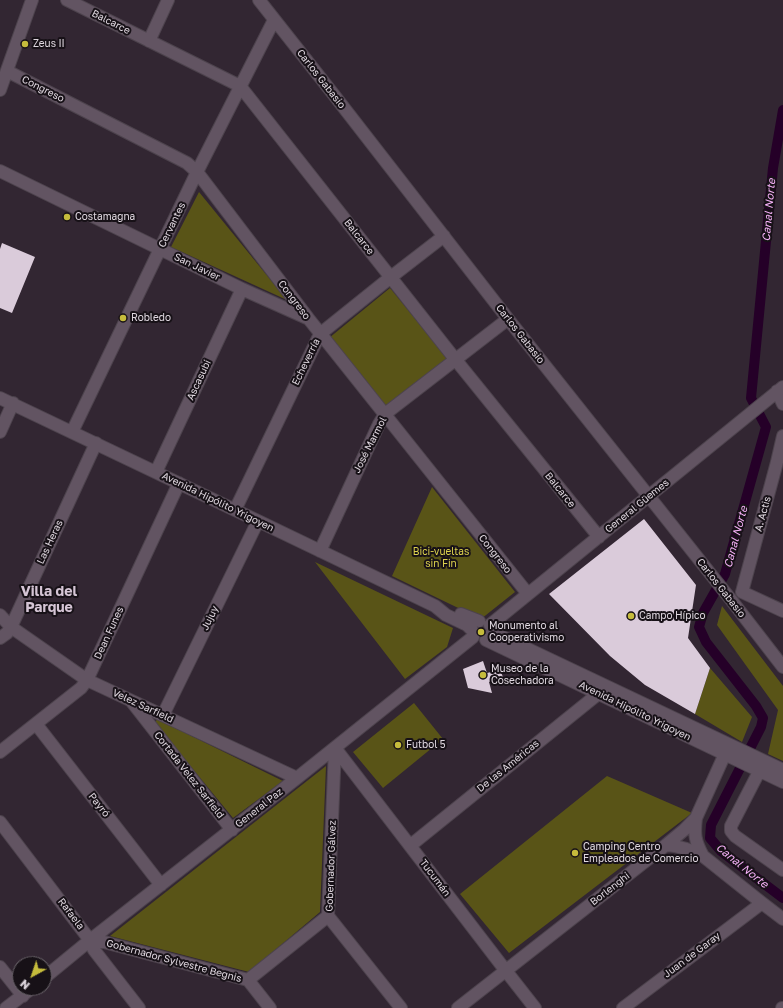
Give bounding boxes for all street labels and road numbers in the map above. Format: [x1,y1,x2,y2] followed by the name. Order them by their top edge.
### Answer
[90,7,132,37] street label: Balcarce
[294,47,348,111] street label: Carlos Gabasio
[20,73,66,105] street label: Congreso
[156,200,188,250] street label: Cervantes
[341,217,377,257] street label: Balcarce
[172,251,222,283] street label: San Javier
[275,278,313,322] street label: Congreso
[493,302,547,366] street label: Carlos Gabasio
[290,337,322,387] street label: Echeverría
[184,358,214,402] street label: Ascasubi
[351,415,389,475] street label: José Marmol
[160,470,276,534] street label: Avenida Hipólito Yrigoyen
[542,470,578,510] street label: Balcarce
[603,477,671,535] street label: General Güemes
[753,495,773,533] street label: A. Actis
[35,518,65,566] street label: Las Heras
[476,532,514,576] street label: Congreso
[694,556,748,620] street label: Carlos Gabasio
[199,604,221,632] street label: Jujuy
[92,605,126,661] street label: Dean Funes
[577,679,693,743] street label: Avenida Hipólito Yrigoyen
[111,687,175,725] street label: Velez Sarfield
[151,729,227,821] street label: Cortada Velez Sarfield
[475,737,541,795] street label: De las Américas
[233,786,285,830] street label: General Paz
[86,791,112,819] street label: Payró
[323,820,339,912] street label: Gobernador Gálvez
[417,857,453,899] street label: Tucumán
[588,870,632,908] street label: Borlenghi
[55,896,87,932] street label: Rafaela
[661,930,723,980] street label: Juan de Garay
[105,937,243,985] street label: Gobernador Sylvestre Begnis

